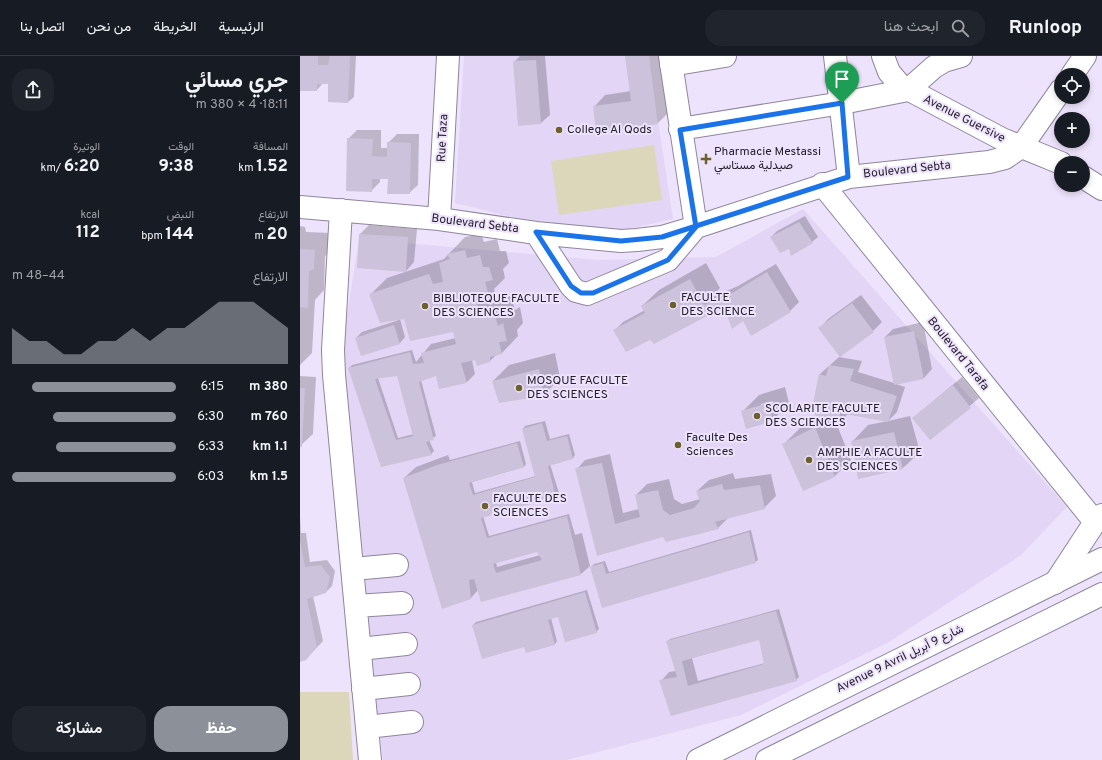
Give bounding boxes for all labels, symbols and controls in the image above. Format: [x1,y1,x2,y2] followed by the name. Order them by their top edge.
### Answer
[705,10,985,46] search box
[1009,16,1082,40] text: Runloop
[949,17,971,39] icon: search
[884,18,939,37] text: ابحث هنا
[20,19,65,36] text: اتصل بنا
[87,19,131,36] text: من نحن
[153,19,197,36] text: الخريطة
[219,19,264,36] text: الرئيسية
[825,62,859,103] pin
[185,68,288,95] text: جري مسائي
[831,68,853,90] icon: arrive
[1054,68,1090,192] map controls
[1054,68,1090,104] button: locate
[12,69,54,111] button: share
[920,91,1008,147] street label: Avenue Guersive
[196,97,288,113] text: 18:11 · 4 × 380 m
[1054,112,1090,148] button: +
[434,114,452,162] street label: Rue Taza
[567,122,652,138] place label: College Al Qods
[554,125,564,135] marker: College Al Qods
[73,140,100,154] text: الوتيرة
[168,140,194,154] text: الوقت
[253,140,288,154] text: المسافة
[714,144,821,175] place label: Pharmacie Mestassi صيدلية مستاسي
[701,154,711,164] marker: Pharmacie Mestassi صيدلية مستاسي
[64,156,100,178] text: 6:20
[159,156,194,178] text: 9:38
[256,156,288,178] text: 1.52
[1054,156,1090,192] button: −
[862,157,952,183] street label: Boulevard Sebta
[41,161,64,175] text: /km
[238,161,256,175] text: km
[80,208,100,222] text: kcal
[167,208,194,222] text: النبض
[258,208,288,222] text: الارتفاع
[430,211,520,237] street label: Boulevard Sebta
[76,222,100,244] text: 112
[165,224,194,246] text: 144
[266,224,288,246] text: 20
[141,229,165,243] text: bpm
[255,229,266,243] text: m
[12,268,65,284] text: 44–48 m
[253,270,288,286] text: الارتفاع
[681,290,755,320] place label: FACULTE DES SCIENCE
[433,291,560,321] place label: BIBLIOTEQUE FACULTE DES SCIENCES
[668,300,678,310] marker: FACULTE DES SCIENCE
[420,301,430,311] marker: BIBLIOTEQUE FACULTE DES SCIENCES
[923,314,993,394] street label: Boulevard Tarafa
[527,373,628,403] place label: MOSQUE FACULTE DES SCIENCES
[200,379,224,395] text: 6:15
[249,379,288,395] text: 380 m
[514,383,524,393] marker: MOSQUE FACULTE DES SCIENCES
[765,401,880,431] place label: SCOLARITE FACULTE DES SCIENCES
[197,409,224,425] text: 6:30
[250,409,288,425] text: 760 m
[752,411,762,421] marker: SCOLARITE FACULTE DES SCIENCES
[686,430,748,460] place label: Faculte Des Sciences
[198,439,224,455] text: 6:33
[252,439,288,455] text: 1.1 km
[673,440,683,450] marker: Faculte Des Sciences
[817,445,922,475] place label: AMPHIE A FACULTE DES SCIENCES
[804,455,814,465] marker: AMPHIE A FACULTE DES SCIENCES
[197,469,224,485] text: 6:03
[250,469,288,485] text: 1.5 km
[493,491,567,521] place label: FACULTE DES SCIENCES
[480,501,490,511] marker: FACULTE DES SCIENCES
[834,621,966,697] street label: Avenue 9 Avril شارع 9 أبريل
[12,706,146,752] button: مشاركة
[154,706,288,752] button: حفظ

